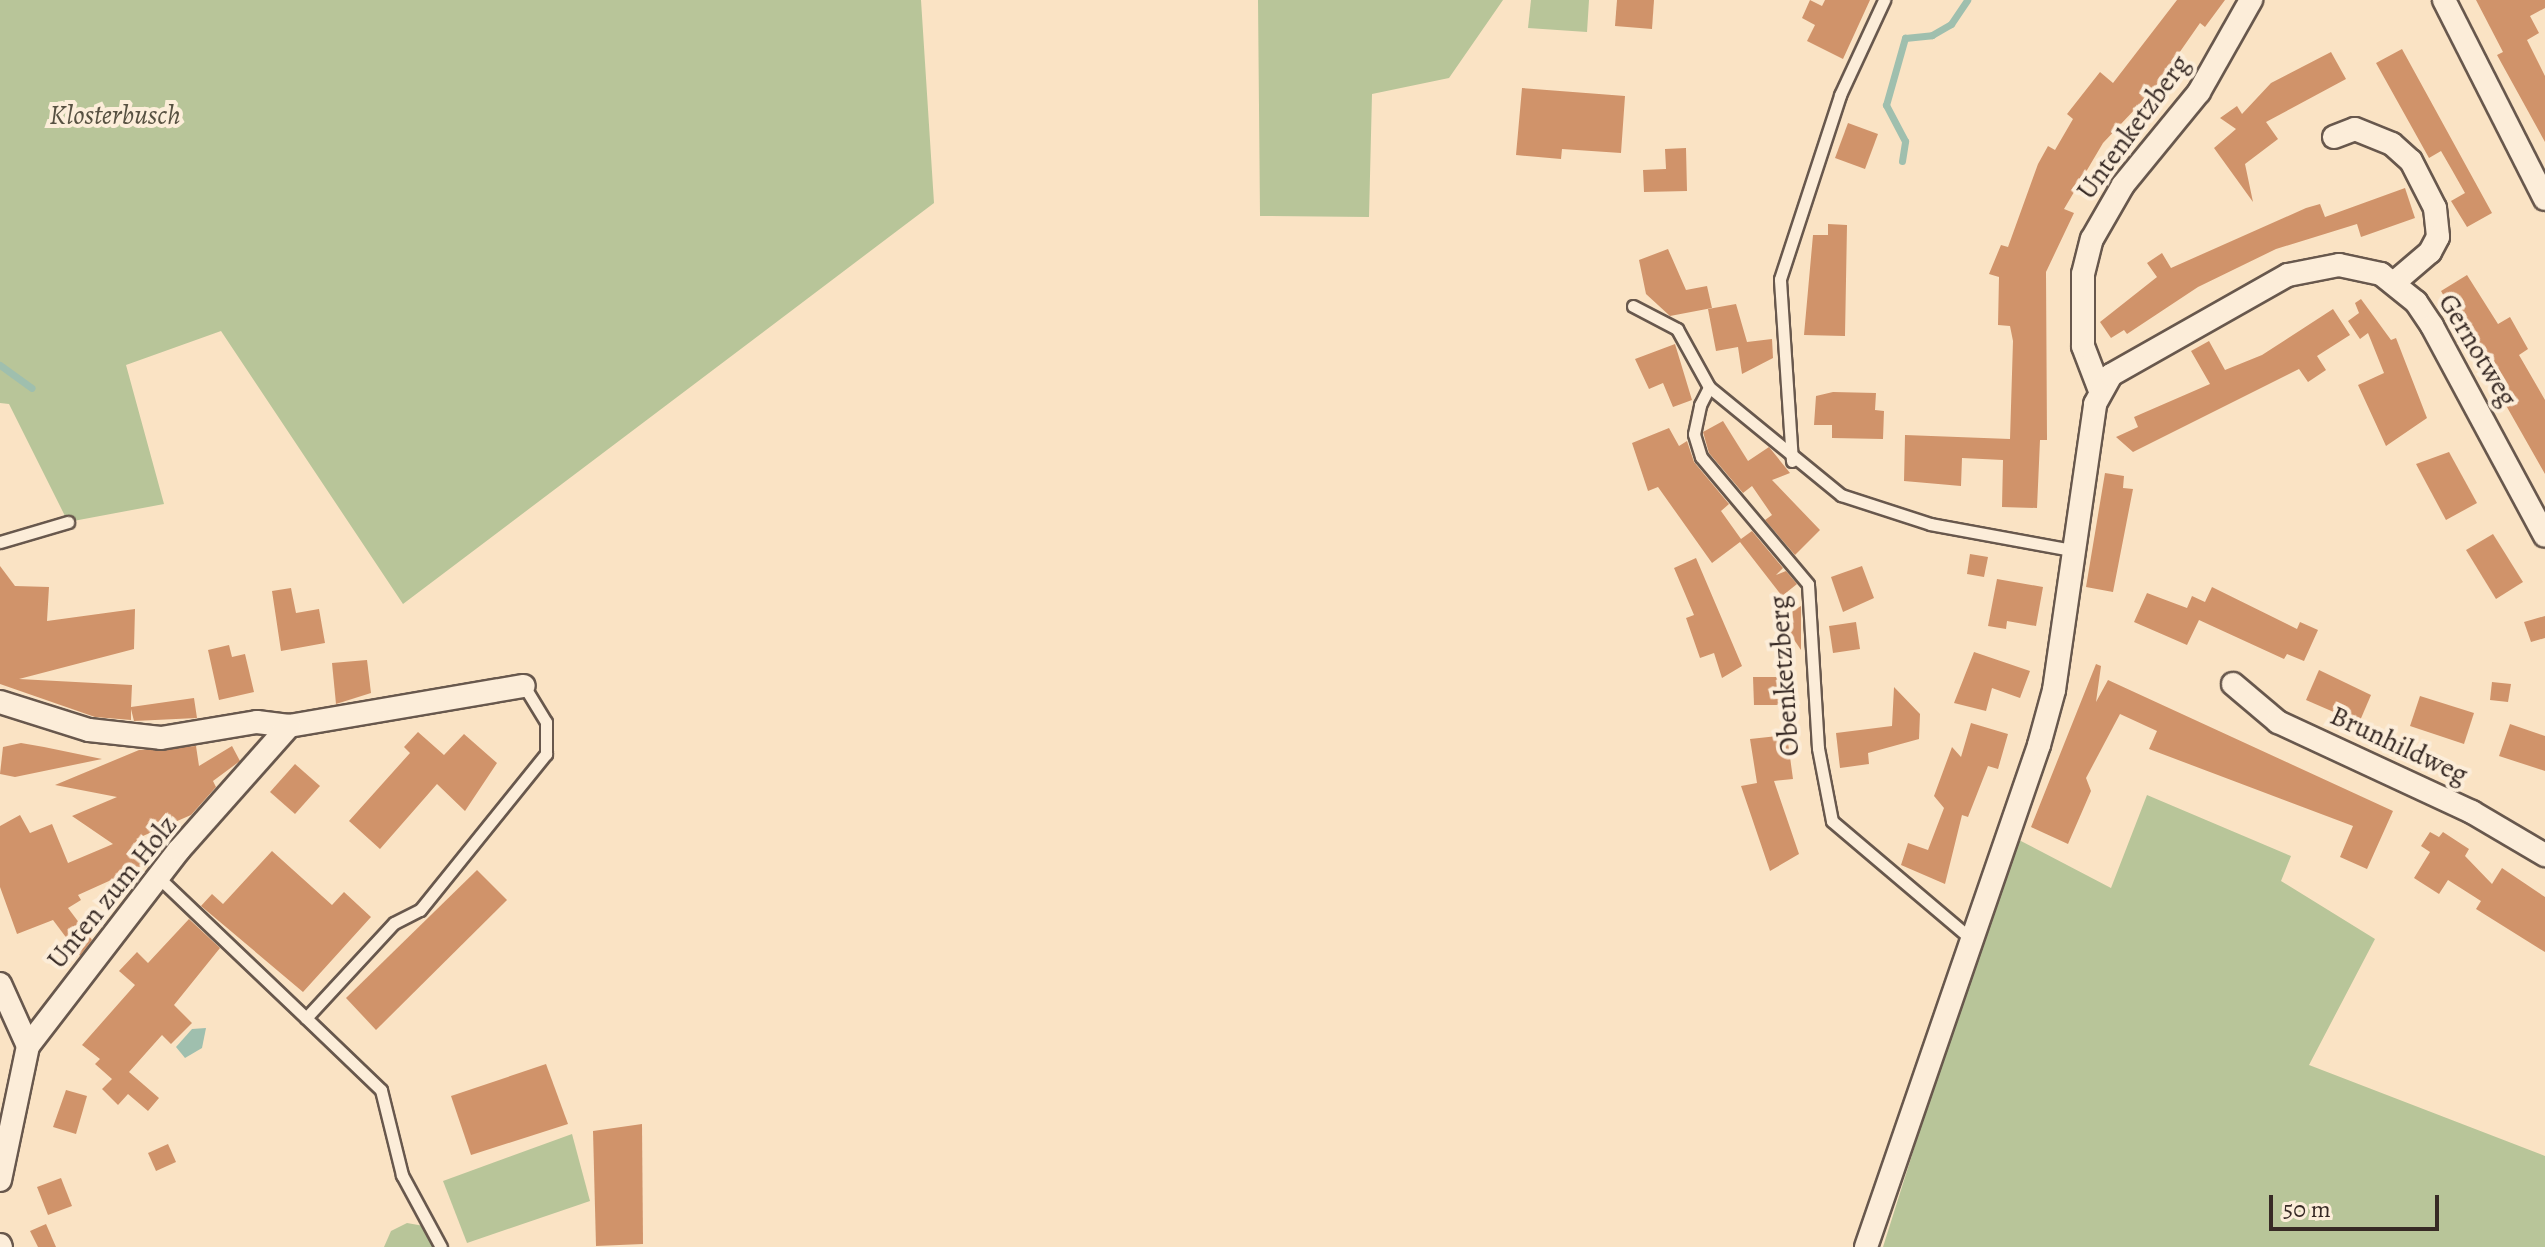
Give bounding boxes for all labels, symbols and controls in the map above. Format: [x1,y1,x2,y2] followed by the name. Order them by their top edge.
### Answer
[2069,48,2197,206] street label: Untenketzberg
[49,98,181,132] park label: Klosterbusch
[2431,288,2525,412] street label: Gernotweg
[1762,595,1806,757] street label: Obenketzberg
[2325,699,2473,791] street label: Brunhildweg
[40,809,184,975] street label: Unten zum Holz
[2273,1179,2443,1229] scale bar
[2283,1193,2331,1225] text: 50 m

